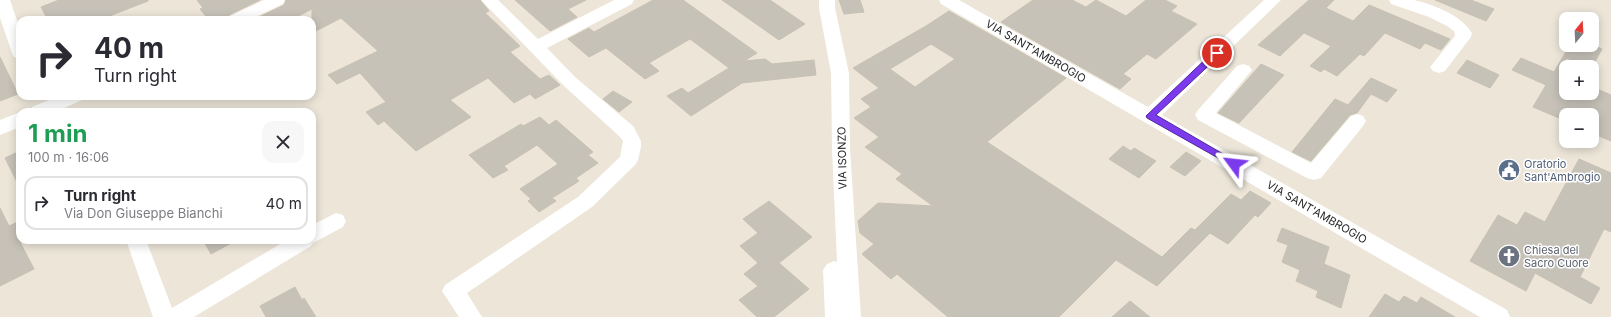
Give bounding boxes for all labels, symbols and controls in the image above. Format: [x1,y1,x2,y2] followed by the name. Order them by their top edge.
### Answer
[1559,12,1599,52] north arrow
[1559,12,1599,148] map controls
[983,17,1089,85] street label: VIA SANT'AMBROGIO
[94,31,164,65] text: 40 m
[28,32,80,84] icon: right
[1200,36,1234,70] pin
[1206,42,1228,64] icon: arrive
[1559,60,1599,100] button: +
[94,65,177,86] text: Turn right
[1559,108,1599,148] button: −
[28,119,87,148] text: 1 min
[262,121,304,163] button: close
[834,126,850,190] street label: VIA ISONZO
[1213,143,1255,185] position arrow
[28,149,109,165] text: 100 m · 16:06
[1496,157,1522,183] public building icon: Oratorio Sant'Ambrogio
[1524,157,1601,184] place label: Oratorio Sant'Ambrogio
[1264,178,1370,246] street label: VIA SANT'AMBROGIO
[64,186,136,205] text: Turn right
[30,192,52,214] icon: right
[265,194,302,213] text: 40 m
[64,205,223,221] text: Via Don Giuseppe Bianchi
[1496,243,1522,269] church icon: Chiesa del Sacro Cuore
[1524,243,1589,270] place label: Chiesa del Sacro Cuore

